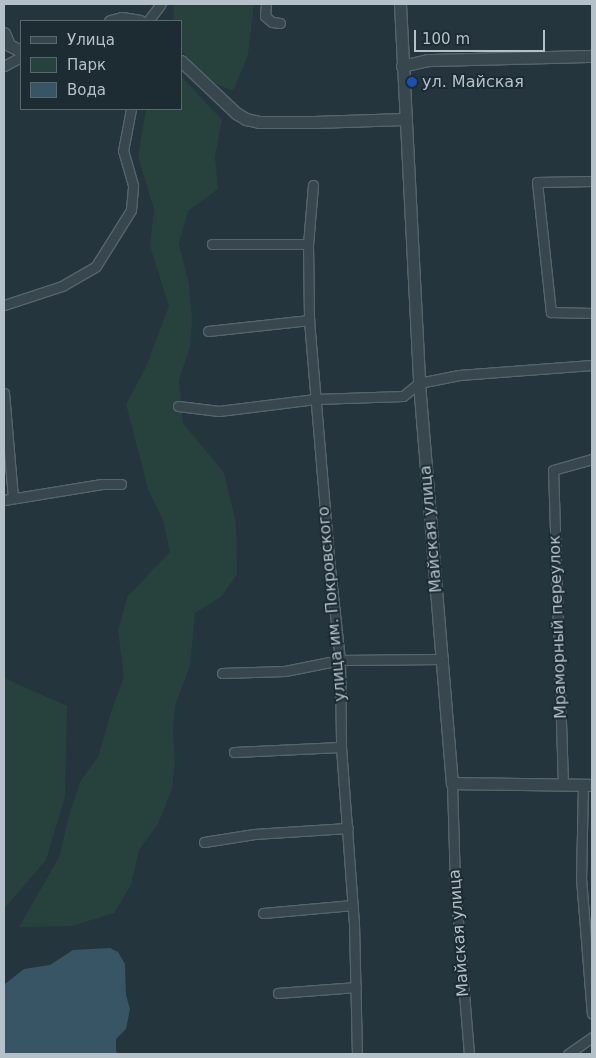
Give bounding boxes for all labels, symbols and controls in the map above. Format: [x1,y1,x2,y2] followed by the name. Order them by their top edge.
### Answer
[20,20,182,110] legend
[416,20,547,52] scale bar
[422,30,470,48] text: 100 m
[67,31,115,49] text: Улица
[67,56,106,74] text: Парк
[422,72,524,92] place label: ул. Майская
[406,76,418,88] marker: ул. Майская
[67,81,106,99] text: Вода
[416,465,446,593] street label: Майская улица
[314,506,350,702] street label: улица им. Покровского
[545,535,571,719] street label: Мраморный переулок
[445,869,473,997] street label: Майская улица

